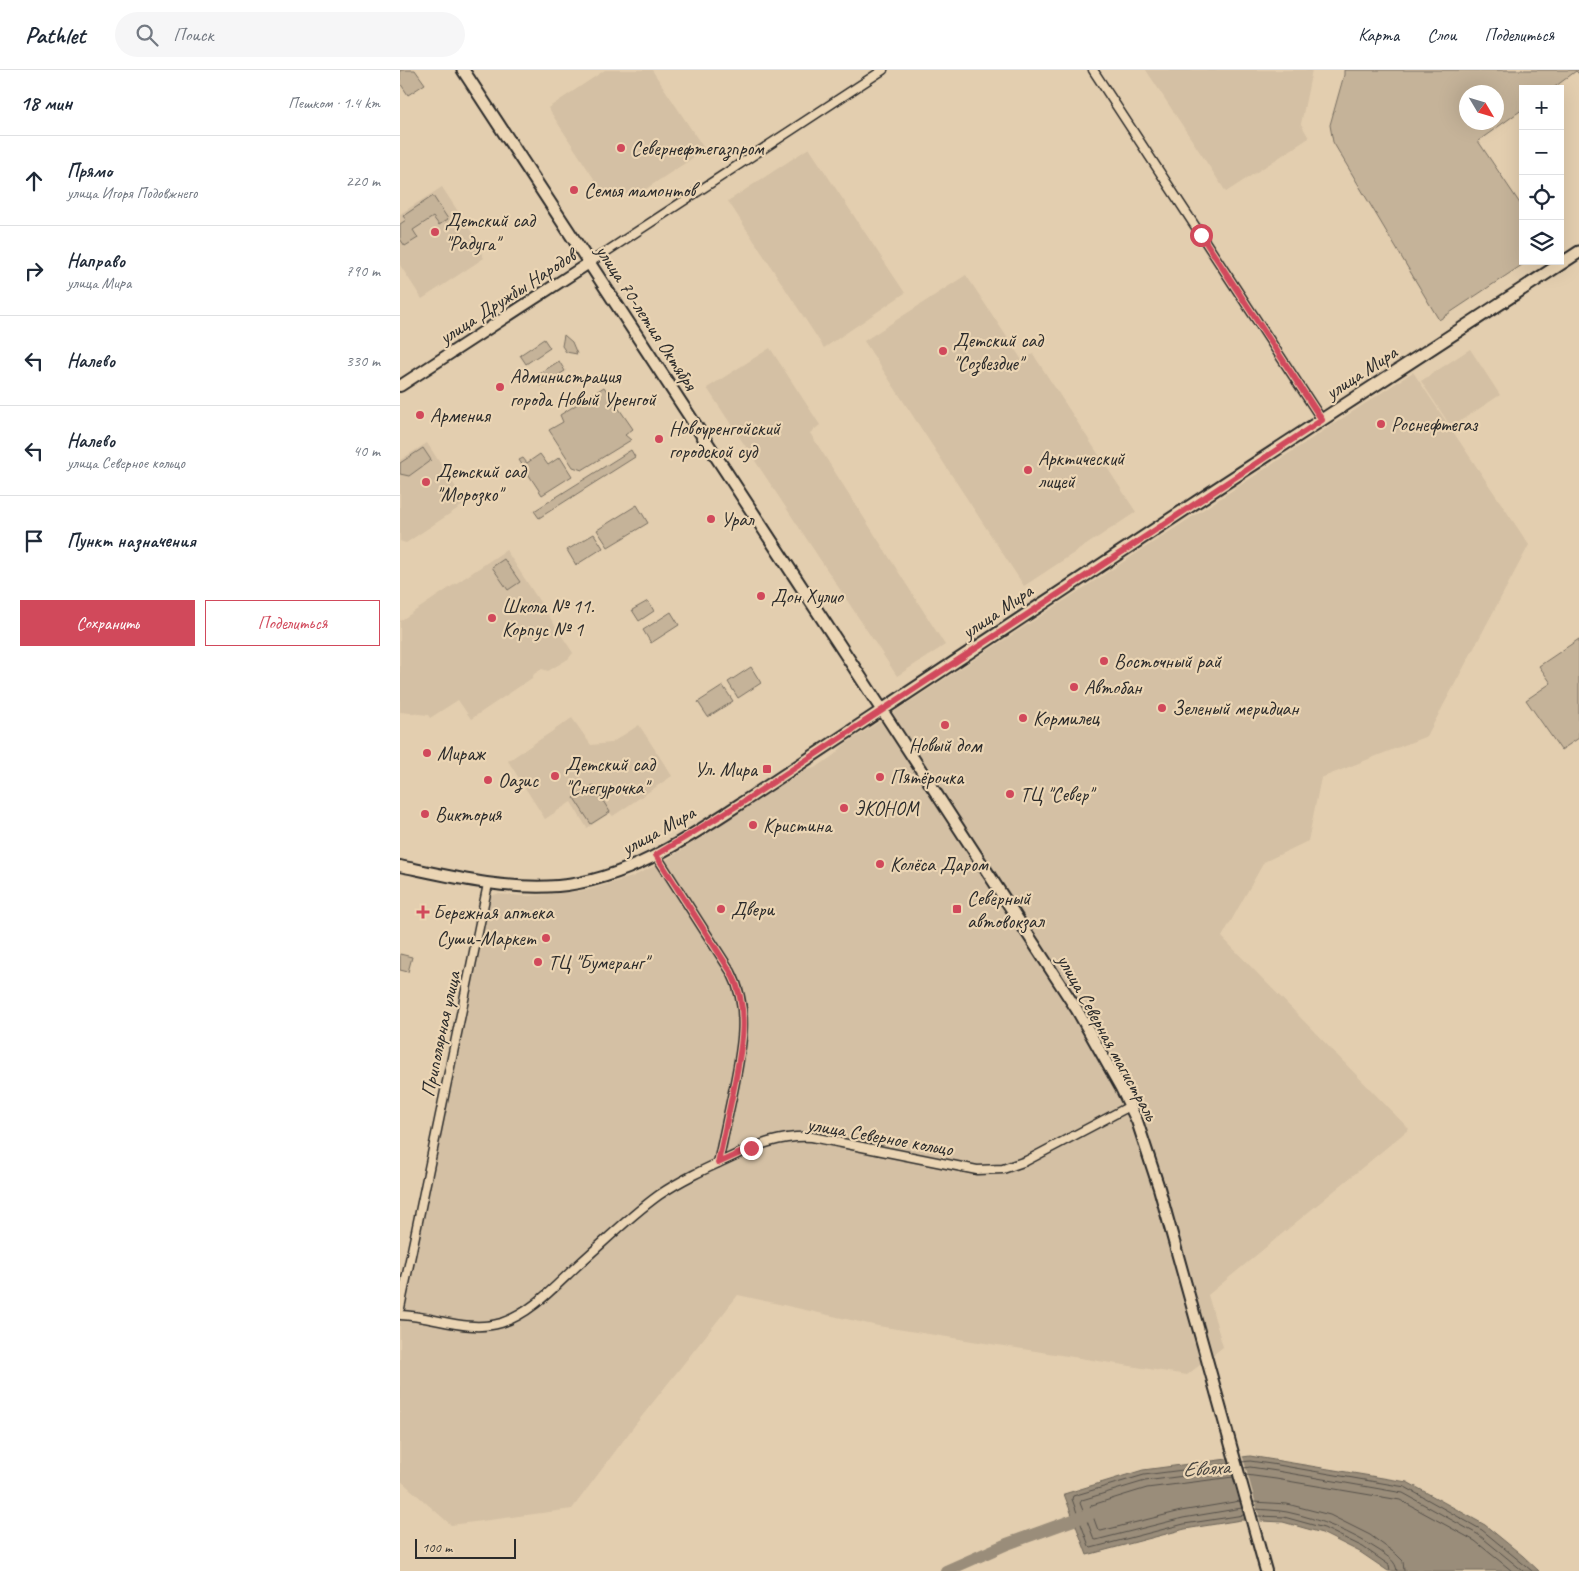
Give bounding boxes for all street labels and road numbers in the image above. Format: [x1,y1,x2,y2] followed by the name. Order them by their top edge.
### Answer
[590,239,704,396] street label: улица 70-летия Октября
[433,241,584,350] street label: улица Дружбы Народов
[1320,339,1403,405] street label: улица Мира
[956,577,1039,645] street label: улица Мира
[616,799,701,861] street label: улица Мира
[1051,949,1165,1126] street label: улица Северная магистраль
[415,967,466,1099] street label: Приполярная улица
[804,1111,956,1162] street label: улица Северное кольцо

